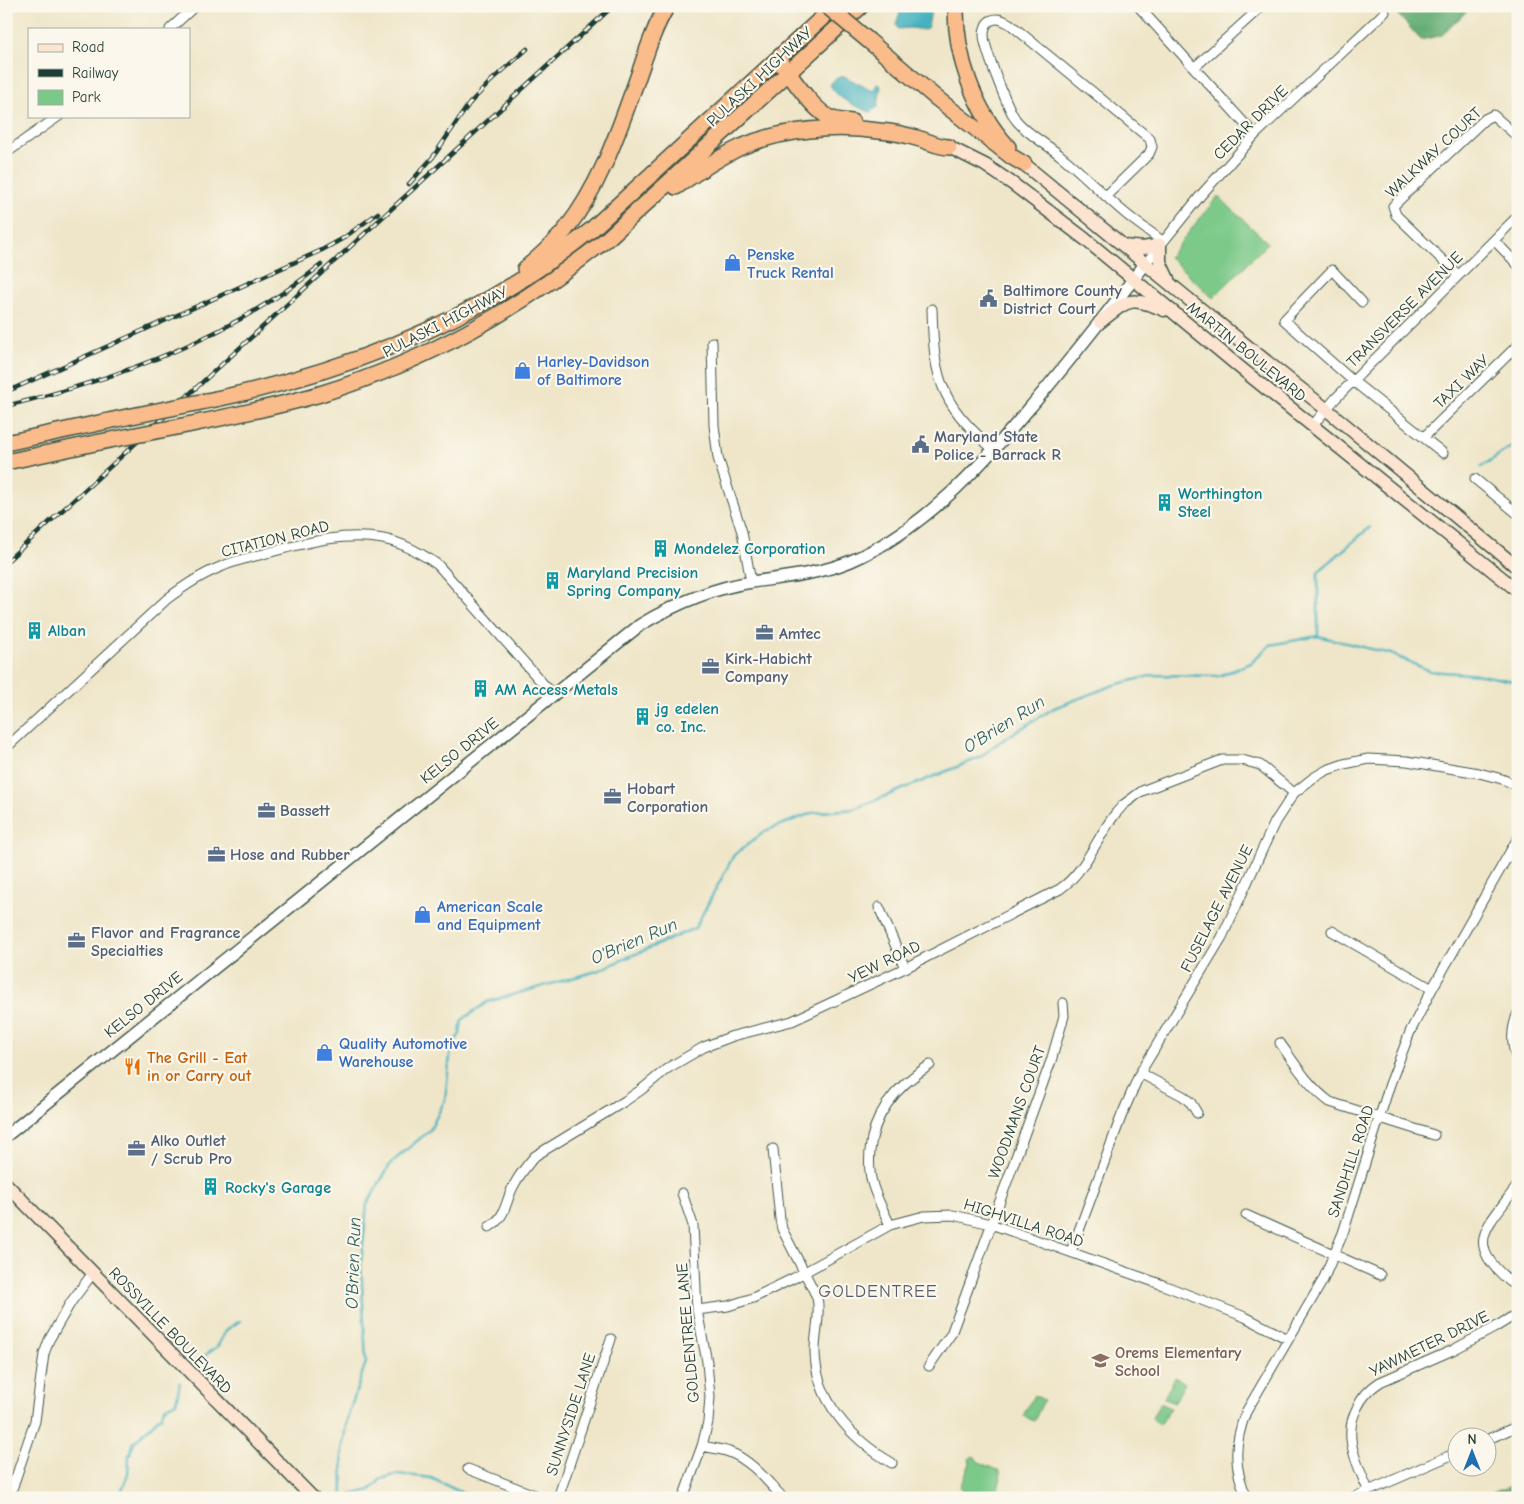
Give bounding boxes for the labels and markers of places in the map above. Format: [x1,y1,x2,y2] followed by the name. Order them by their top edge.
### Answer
[747,246,834,282] place label: Penske Truck Rental
[723,253,743,273] shop icon: Penske Truck Rental
[1003,282,1122,318] place label: Baltimore County District Court
[979,289,999,309] public building icon: Baltimore County District Court
[537,353,649,389] place label: Harley-Davidson of Baltimore
[513,360,533,380] shop icon: Harley-Davidson of Baltimore
[934,428,1062,464] place label: Maryland State Police - Barrack R
[910,435,930,455] public building icon: Maryland State Police - Barrack R
[1178,485,1263,521] place label: Worthington Steel
[1154,492,1174,512] building icon: Worthington Steel
[650,538,670,558] building icon: Mondelez Corporation
[674,540,825,558] place label: Mondelez Corporation
[567,564,698,600] place label: Maryland Precision Spring Company
[543,571,563,591] building icon: Maryland Precision Spring Company
[24,620,44,640] building icon: Alban
[48,622,86,640] place label: Alban
[755,623,775,643] office icon: Amtec
[779,625,821,643] place label: Amtec
[725,650,812,686] place label: Kirk-Habicht Company
[701,657,721,677] office icon: Kirk-Habicht Company
[471,679,491,699] building icon: AM Access Metals
[495,681,618,699] place label: AM Access Metals
[654,700,719,736] place label: jg edelen co. Inc.
[632,707,652,727] building icon: jg edelen co. Inc.
[627,780,708,816] place label: Hobart Corporation
[603,787,623,807] office icon: Hobart Corporation
[256,800,276,820] office icon: Bassett
[280,802,331,820] place label: Bassett
[206,844,226,864] office icon: Hose and Rubber
[230,846,350,864] place label: Hose and Rubber
[437,898,543,934] place label: American Scale and Equipment
[413,905,433,925] shop icon: American Scale and Equipment
[91,924,240,960] place label: Flavor and Fragrance Specialties
[67,931,87,951] office icon: Flavor and Fragrance Specialties
[339,1035,467,1071] place label: Quality Automotive Warehouse
[315,1042,335,1062] shop icon: Quality Automotive Warehouse
[147,1049,252,1085] place label: The Grill - Eat in or Carry out
[123,1056,143,1076] restaurant icon: The Grill - Eat in or Carry out
[151,1132,232,1168] place label: Alko Outlet / Scrub Pro
[127,1139,147,1159] office icon: Alko Outlet / Scrub Pro
[201,1177,221,1197] building icon: Rocky's Garage
[225,1179,331,1197] place label: Rocky's Garage
[1115,1344,1242,1380] place label: Orems Elementary School
[1091,1351,1111,1371] school or university icon: Orems Elementary School

